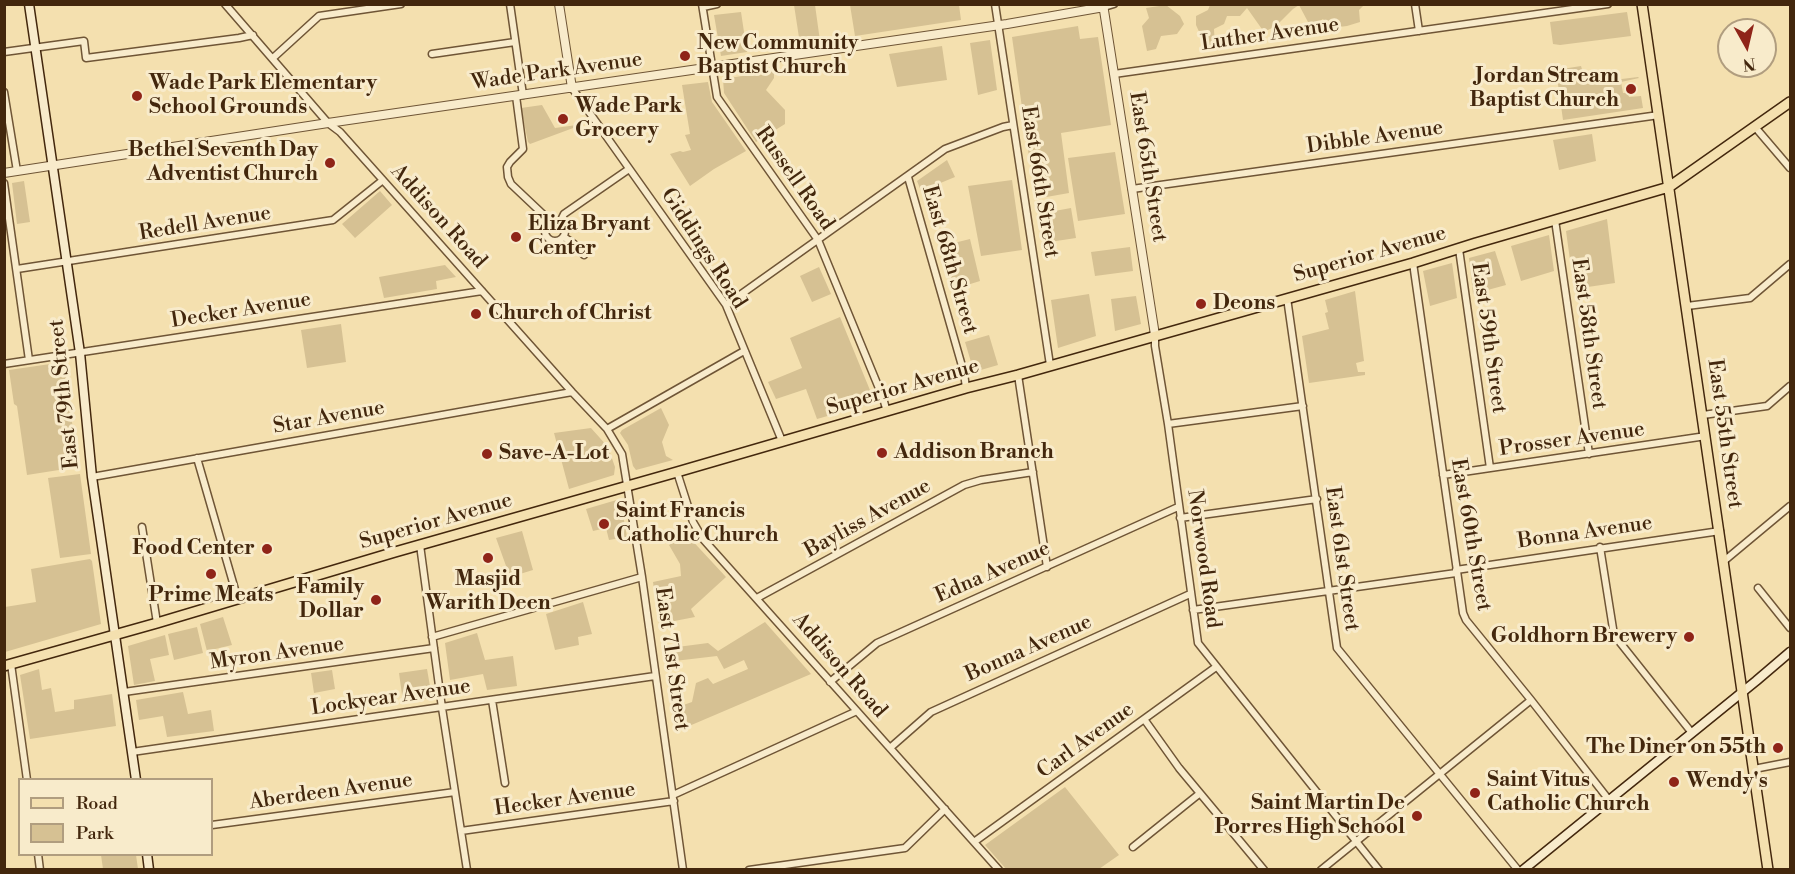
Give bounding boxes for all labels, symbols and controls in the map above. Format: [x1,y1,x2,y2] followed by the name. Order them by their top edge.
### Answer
[1199,13,1341,57] street label: Luther Avenue
[1717,18,1777,78] north arrow
[697,31,858,81] place label: New Community Baptist Church
[470,48,644,96] street label: Wade Park Avenue
[678,49,692,63] marker: New Community Baptist Church
[1742,53,1757,75] text: N
[1470,64,1619,114] place label: Jordan Stream Baptist Church
[149,71,377,121] place label: Wade Park Elementary School Grounds
[1624,82,1638,96] marker: Jordan Stream Baptist Church
[130,89,144,103] marker: Wade Park Elementary School Grounds
[1123,90,1171,244] street label: East 65th Street
[575,94,682,144] place label: Wade Park Grocery
[1015,104,1063,260] street label: East 66th Street
[556,112,570,126] marker: Wade Park Grocery
[1305,116,1445,160] street label: Dibble Avenue
[749,122,839,236] street label: Russell Road
[128,138,318,188] place label: Bethel Seventh Day Adventist Church
[323,156,337,170] marker: Bethel Seventh Day Adventist Church
[385,160,491,274] street label: Addison Road
[916,183,982,337] street label: East 68th Street
[655,184,751,314] street label: Giddings Road
[137,201,273,247] street label: Redell Avenue
[528,212,650,262] place label: Eliza Bryant Center
[1291,221,1449,289] street label: Superior Avenue
[509,230,523,244] marker: Eliza Bryant Center
[1565,257,1611,411] street label: East 58th Street
[1465,261,1511,415] street label: East 59th Street
[169,287,313,335] street label: Decker Avenue
[1213,291,1275,317] place label: Deons
[1194,297,1208,311] marker: Deons
[488,301,651,327] place label: Church of Christ
[469,307,483,321] marker: Church of Christ
[45,318,85,470] street label: East 79th Street
[824,354,982,422] street label: Superior Avenue
[1701,357,1747,511] street label: East 55th Street
[271,396,387,440] street label: Star Avenue
[1498,417,1646,463] street label: Prosser Avenue
[894,440,1054,466] place label: Addison Branch
[499,441,609,467] place label: Save-A-Lot
[875,446,889,460] marker: Addison Branch
[480,447,494,461] marker: Save-A-Lot
[1444,457,1496,613] street label: East 60th Street
[800,474,936,564] street label: Bayliss Avenue
[1318,485,1364,633] street label: East 61st Street
[357,488,515,556] street label: Superior Avenue
[1181,488,1225,630] street label: Norwood Road
[616,499,779,549] place label: Saint Francis Catholic Church
[1516,511,1654,555] street label: Bonna Avenue
[597,517,611,531] marker: Saint Francis Catholic Church
[132,536,255,562] place label: Food Center
[932,536,1054,610] street label: Edna Avenue
[260,542,274,556] marker: Food Center
[481,551,495,565] marker: Masjid Warith Deen
[204,567,218,581] marker: Prime Meats
[425,567,551,617] place label: Masjid Warith Deen
[296,575,364,625] place label: Family Dollar
[149,583,273,609] place label: Prime Meats
[648,586,694,732] street label: East 71st Street
[369,593,383,607] marker: Family Dollar
[786,608,892,724] street label: Addison Road
[962,610,1096,688] street label: Bonna Avenue
[1491,624,1677,650] place label: Goldhorn Brewery
[1682,630,1696,644] marker: Goldhorn Brewery
[208,632,346,676] street label: Myron Avenue
[310,674,472,722] street label: Lockyear Avenue
[1033,697,1139,785] street label: Carl Avenue
[1586,735,1766,761] place label: The Diner on 55th
[1771,741,1785,755] marker: The Diner on 55th
[248,768,414,816] street label: Aberdeen Avenue
[1487,768,1650,818] place label: Saint Vitus Catholic Church
[1686,769,1768,795] place label: Wendy's
[1667,775,1681,789] marker: Wendy's
[18,778,213,856] legend
[493,778,637,822] street label: Hecker Avenue
[1468,786,1482,800] marker: Saint Vitus Catholic Church
[1215,791,1405,841] place label: Saint Martin De Porres High School
[76,792,118,815] text: Road
[1410,809,1424,823] marker: Saint Martin De Porres High School
[76,822,113,845] text: Park

